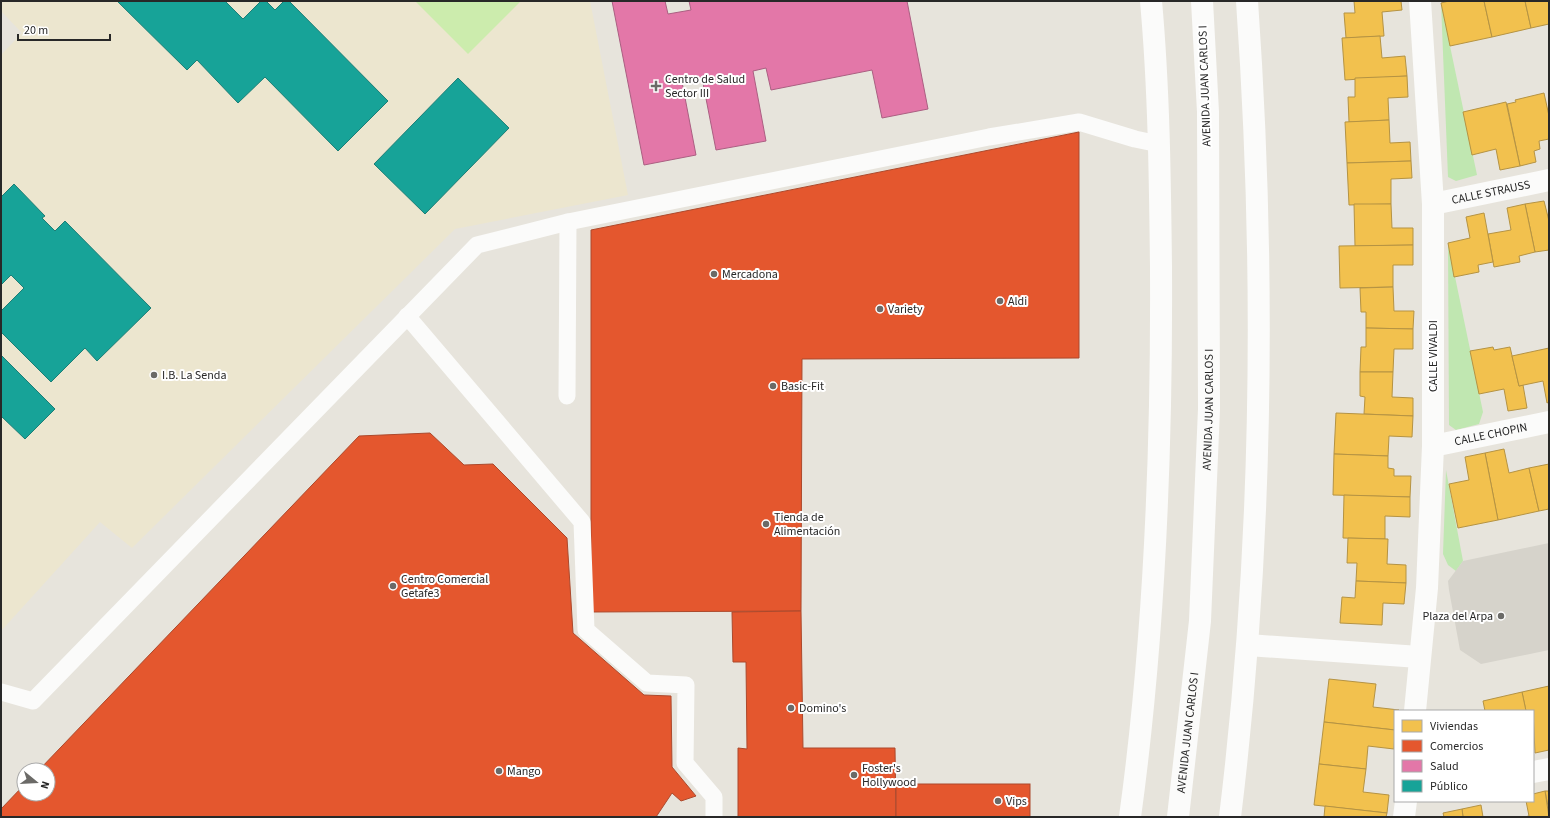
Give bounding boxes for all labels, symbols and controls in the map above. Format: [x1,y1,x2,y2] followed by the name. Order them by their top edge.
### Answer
[18,16,110,42] scale bar
[24,22,48,39] text: 20 m
[1194,25,1216,147] street label: AVENIDA JUAN CARLOS I
[665,71,745,102] place label: Centro de Salud Sector III
[650,80,662,92] marker: Centro de Salud Sector III
[1450,176,1532,208] street label: CALLE STRAUSS
[722,266,778,283] place label: Mercadona
[709,269,719,279] marker: Mercadona
[1008,293,1027,310] place label: Aldi
[995,296,1005,306] marker: Aldi
[888,301,923,318] place label: Variety
[875,304,885,314] marker: Variety
[1425,320,1442,392] street label: CALLE VIVALDI
[1198,349,1218,471] street label: AVENIDA JUAN CARLOS I
[162,367,227,384] place label: I.B. La Senda
[149,370,159,380] marker: I.B. La Senda
[781,378,824,395] place label: Basic-Fit
[768,381,778,391] marker: Basic-Fit
[1453,418,1529,450] street label: CALLE CHOPIN
[774,509,840,540] place label: Tienda de Alimentación
[761,519,771,529] marker: Tienda de Alimentación
[401,571,488,602] place label: Centro Comercial Getafe3
[388,581,398,591] marker: Centro Comercial Getafe3
[1423,608,1493,625] place label: Plaza del Arpa
[1496,611,1506,621] marker: Plaza del Arpa
[1172,671,1203,794] street label: AVENIDA JUAN CARLOS I
[799,700,846,717] place label: Domino's
[786,703,796,713] marker: Domino's
[1394,710,1534,802] legend
[1430,718,1478,735] text: Viviendas
[1430,738,1483,755] text: Comercios
[1430,758,1459,775] text: Salud
[862,760,916,791] place label: Foster's Hollywood
[16,762,56,802] north arrow
[507,763,541,780] place label: Mango
[494,766,504,776] marker: Mango
[849,770,859,780] marker: Foster's Hollywood
[1430,778,1468,795] text: Público
[37,779,53,791] text: N
[1006,793,1027,810] place label: Vips
[993,796,1003,806] marker: Vips

